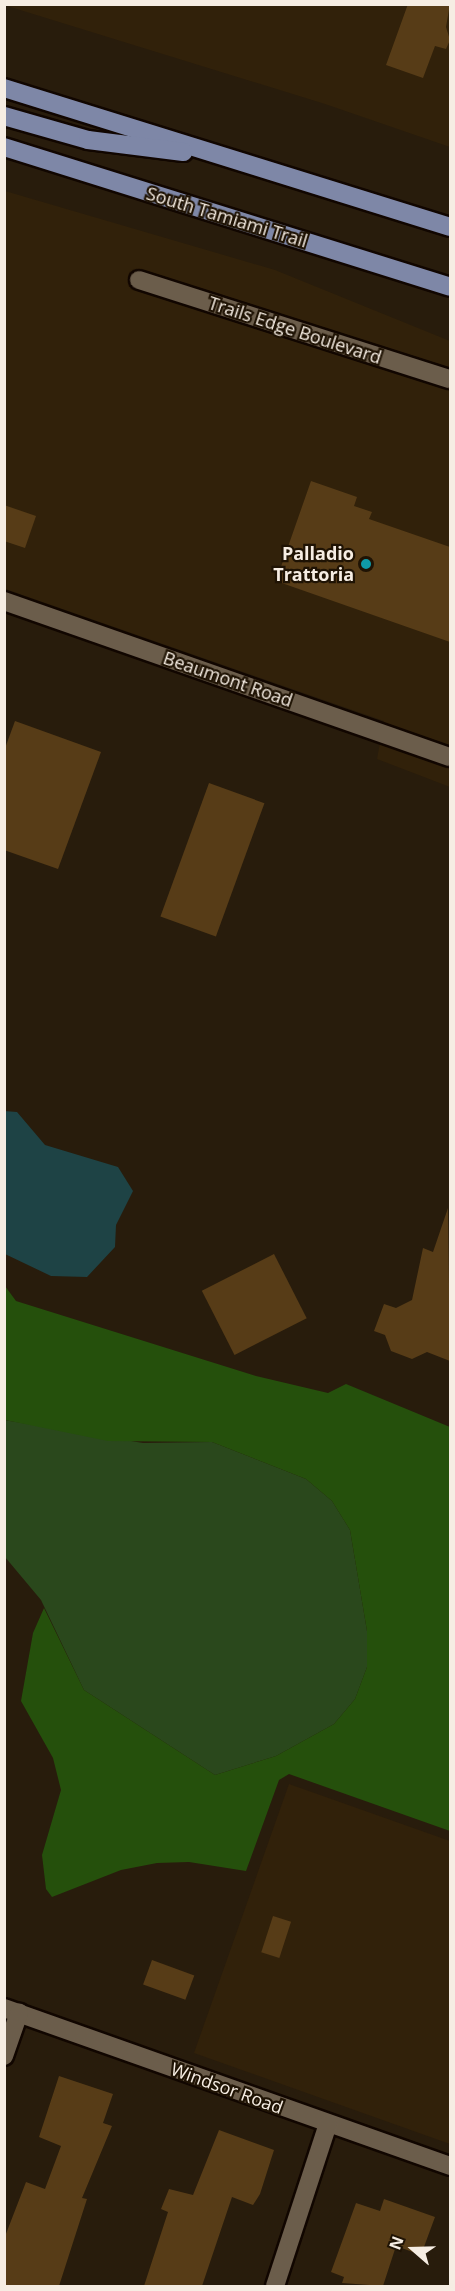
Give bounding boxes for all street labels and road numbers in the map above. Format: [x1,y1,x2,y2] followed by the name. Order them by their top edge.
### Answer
[144,182,310,252] street label: South Tamiami Trail
[206,292,384,368] street label: Trails Edge Boulevard
[160,647,296,711] street label: Beaumont Road
[168,2058,286,2118] street label: Windsor Road

